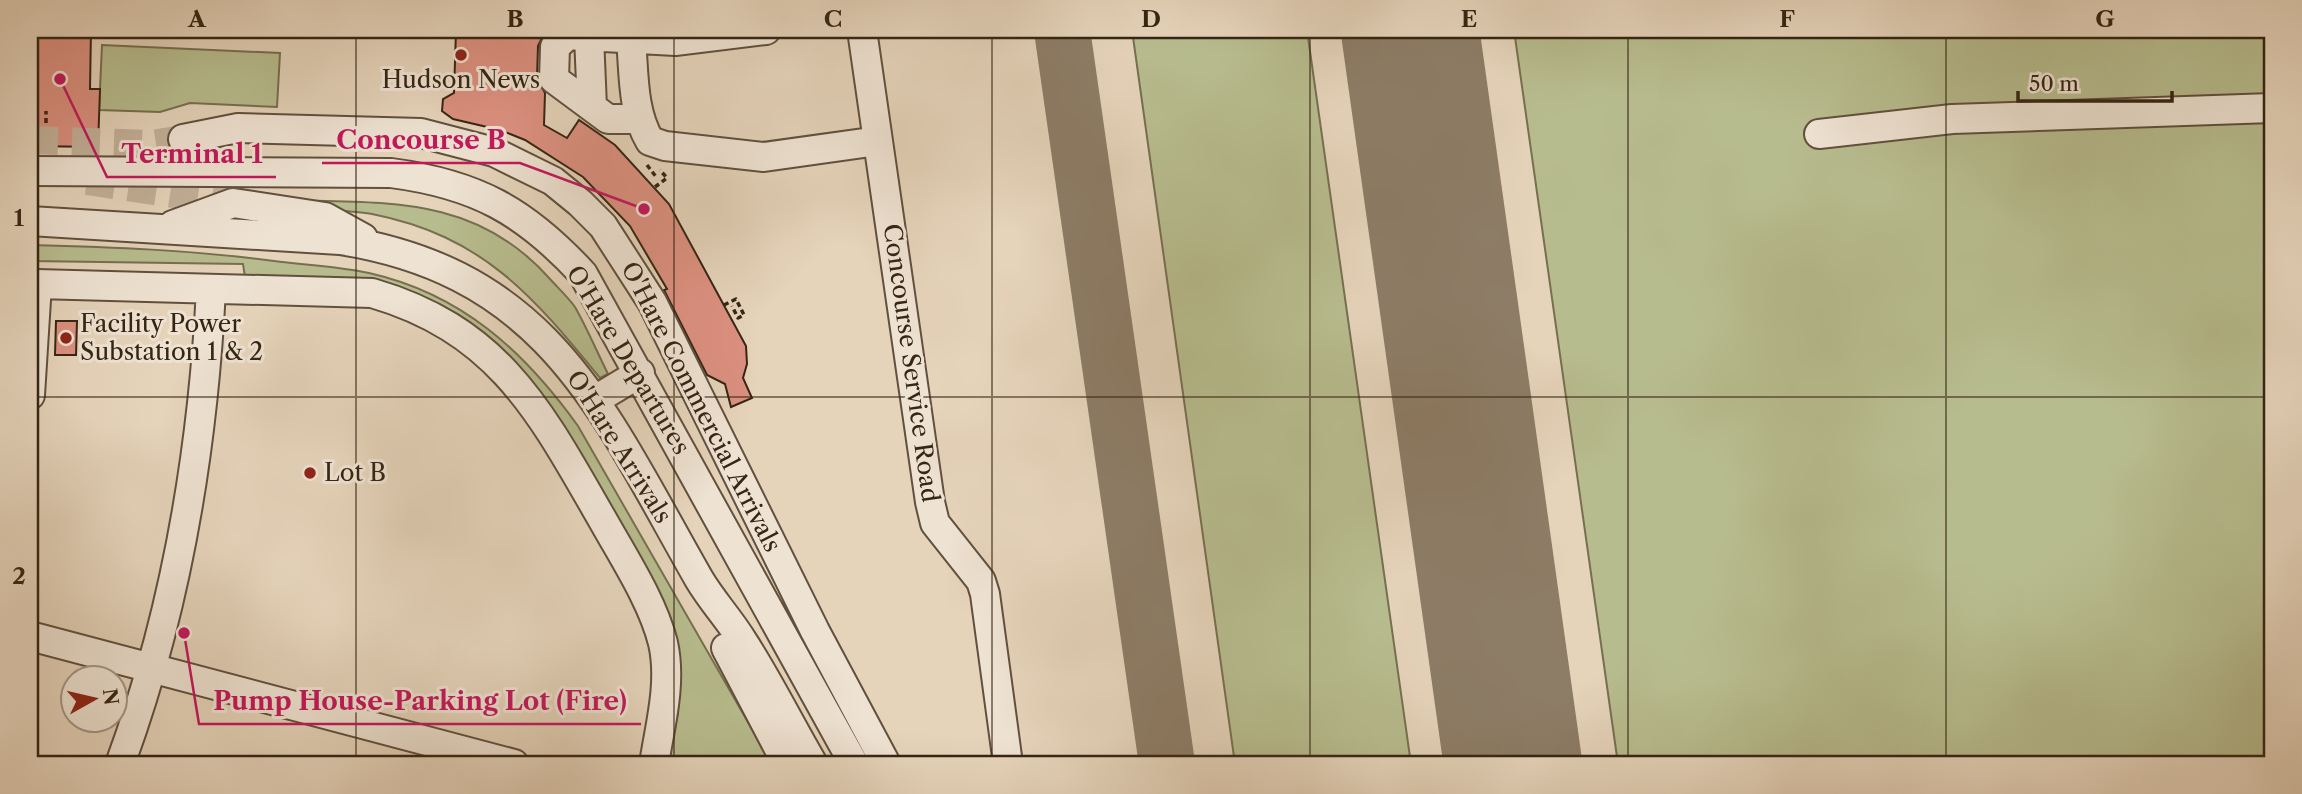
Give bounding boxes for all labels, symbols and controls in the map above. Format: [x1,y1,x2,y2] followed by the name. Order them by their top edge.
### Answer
[187,5,207,33] text: A
[506,5,524,33] text: B
[824,5,842,33] text: C
[1141,5,1161,33] text: D
[1461,5,1477,33] text: E
[1779,5,1795,33] text: F
[2095,5,2115,33] text: G
[453,47,469,63] marker: Hudson News
[2018,60,2172,104] scale bar
[382,65,540,94] place label: Hudson News
[2029,71,2079,96] text: 50 m
[322,116,520,163] callout: Concourse B
[336,124,506,156] text: Concourse B
[107,130,276,177] callout: Terminal 1
[121,138,263,170] text: Terminal 1
[14,204,25,232] text: 1
[878,222,945,504] street label: Concourse Service Road
[616,257,787,557] street label: O'Hare Commercial Arrivals
[561,260,696,459] street label: O'Hare Departures
[80,309,263,366] place label: Facility Power Substation 1 & 2
[58,330,74,346] marker: Facility Power Substation 1 & 2
[561,365,678,528] street label: O'Hare Arrivals
[324,458,386,487] place label: Lot B
[302,465,318,481] marker: Lot B
[12,562,26,590] text: 2
[60,664,130,734] north arrow
[199,677,641,724] callout: Pump House-Parking Lot (Fire)
[213,685,627,717] text: Pump House-Parking Lot (Fire)
[98,687,123,706] text: N

